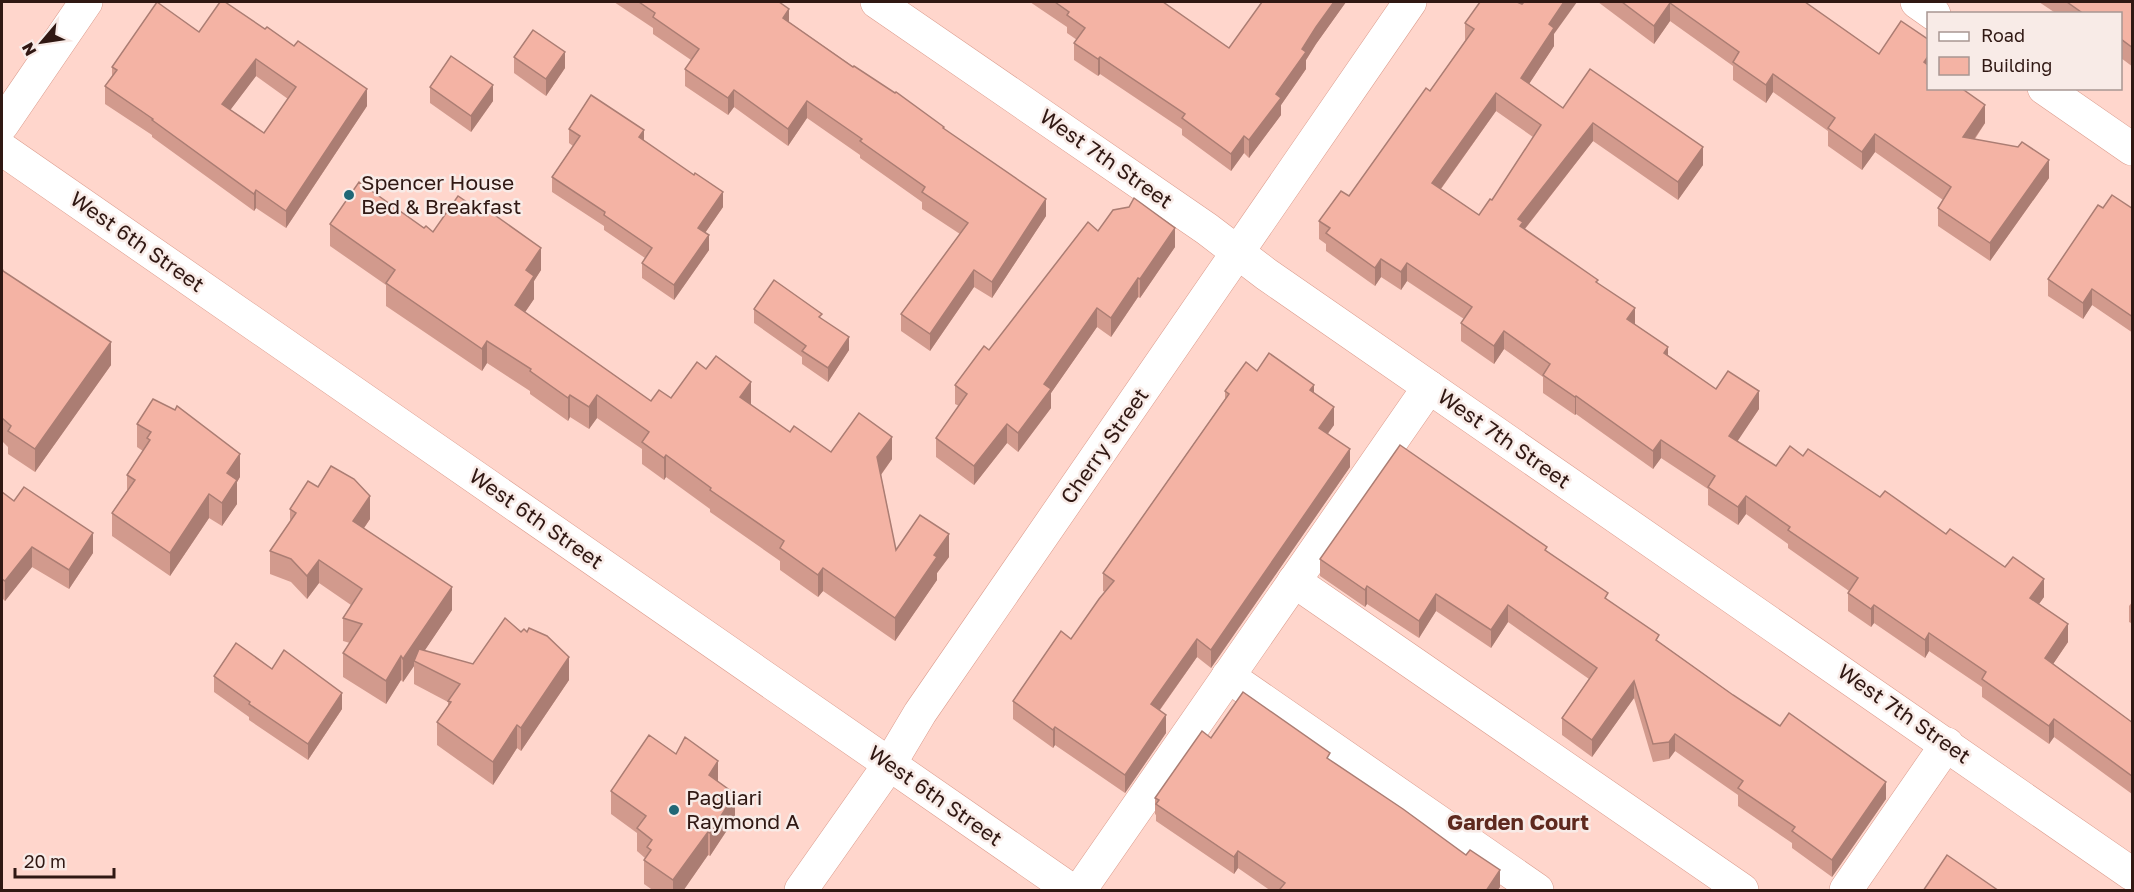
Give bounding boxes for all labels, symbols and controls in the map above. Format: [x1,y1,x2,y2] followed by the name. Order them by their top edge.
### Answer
[12,12,72,72] north arrow
[1927,12,2122,90] legend
[1981,24,2025,46] text: Road
[17,39,41,59] text: N
[1981,54,2052,76] text: Building
[1035,103,1178,214] street label: West 7th Street
[361,169,521,219] place label: Spencer House Bed & Breakfast
[66,185,210,297] street label: West 6th Street
[342,188,356,202] marker: Spencer House Bed & Breakfast
[1055,382,1154,508] street label: Cherry Street
[1433,383,1576,494] street label: West 7th Street
[465,462,609,574] street label: West 6th Street
[1833,658,1976,769] street label: West 7th Street
[864,739,1008,851] street label: West 6th Street
[686,784,800,834] place label: Pagliari Raymond A
[667,803,681,817] marker: Pagliari Raymond A
[1447,808,1589,835] district label: Garden Court
[15,841,114,879] scale bar
[24,850,66,872] text: 20 m

